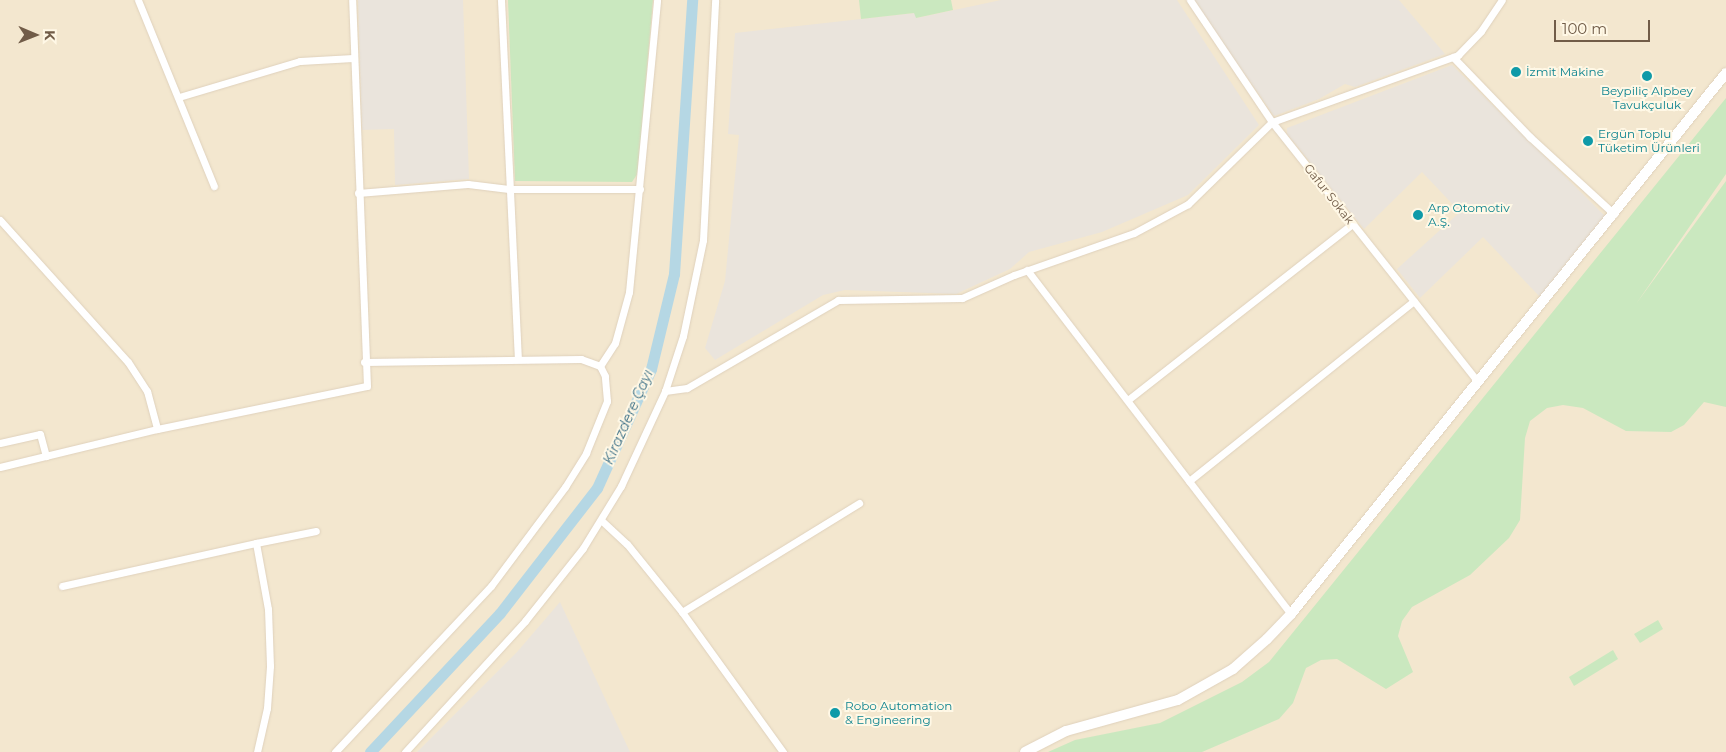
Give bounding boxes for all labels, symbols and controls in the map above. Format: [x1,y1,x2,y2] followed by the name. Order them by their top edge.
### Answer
[10,10,60,60] north arrow
[1556,10,1652,42] scale bar
[1562,19,1607,38] text: 100 m
[41,30,59,41] text: K
[1526,65,1604,79] place label: İzmit Makine
[1510,66,1522,78] marker: İzmit Makine
[1641,70,1653,82] marker: Beypiliç Alpbey Tavukçuluk
[1601,84,1693,112] place label: Beypiliç Alpbey Tavukçuluk
[1598,127,1700,155] place label: Ergün Toplu Tüketim Ürünleri
[1582,135,1594,147] marker: Ergün Toplu Tüketim Ürünleri
[1301,161,1357,227] street label: Gafur Sokak
[1428,201,1510,229] place label: Arp Otomotiv A.Ş.
[1412,209,1424,221] marker: Arp Otomotiv A.Ş.
[600,367,656,467] water label: Kirazdere Çayı
[845,699,952,727] place label: Robo Automation & Engineering
[829,707,841,719] marker: Robo Automation & Engineering

